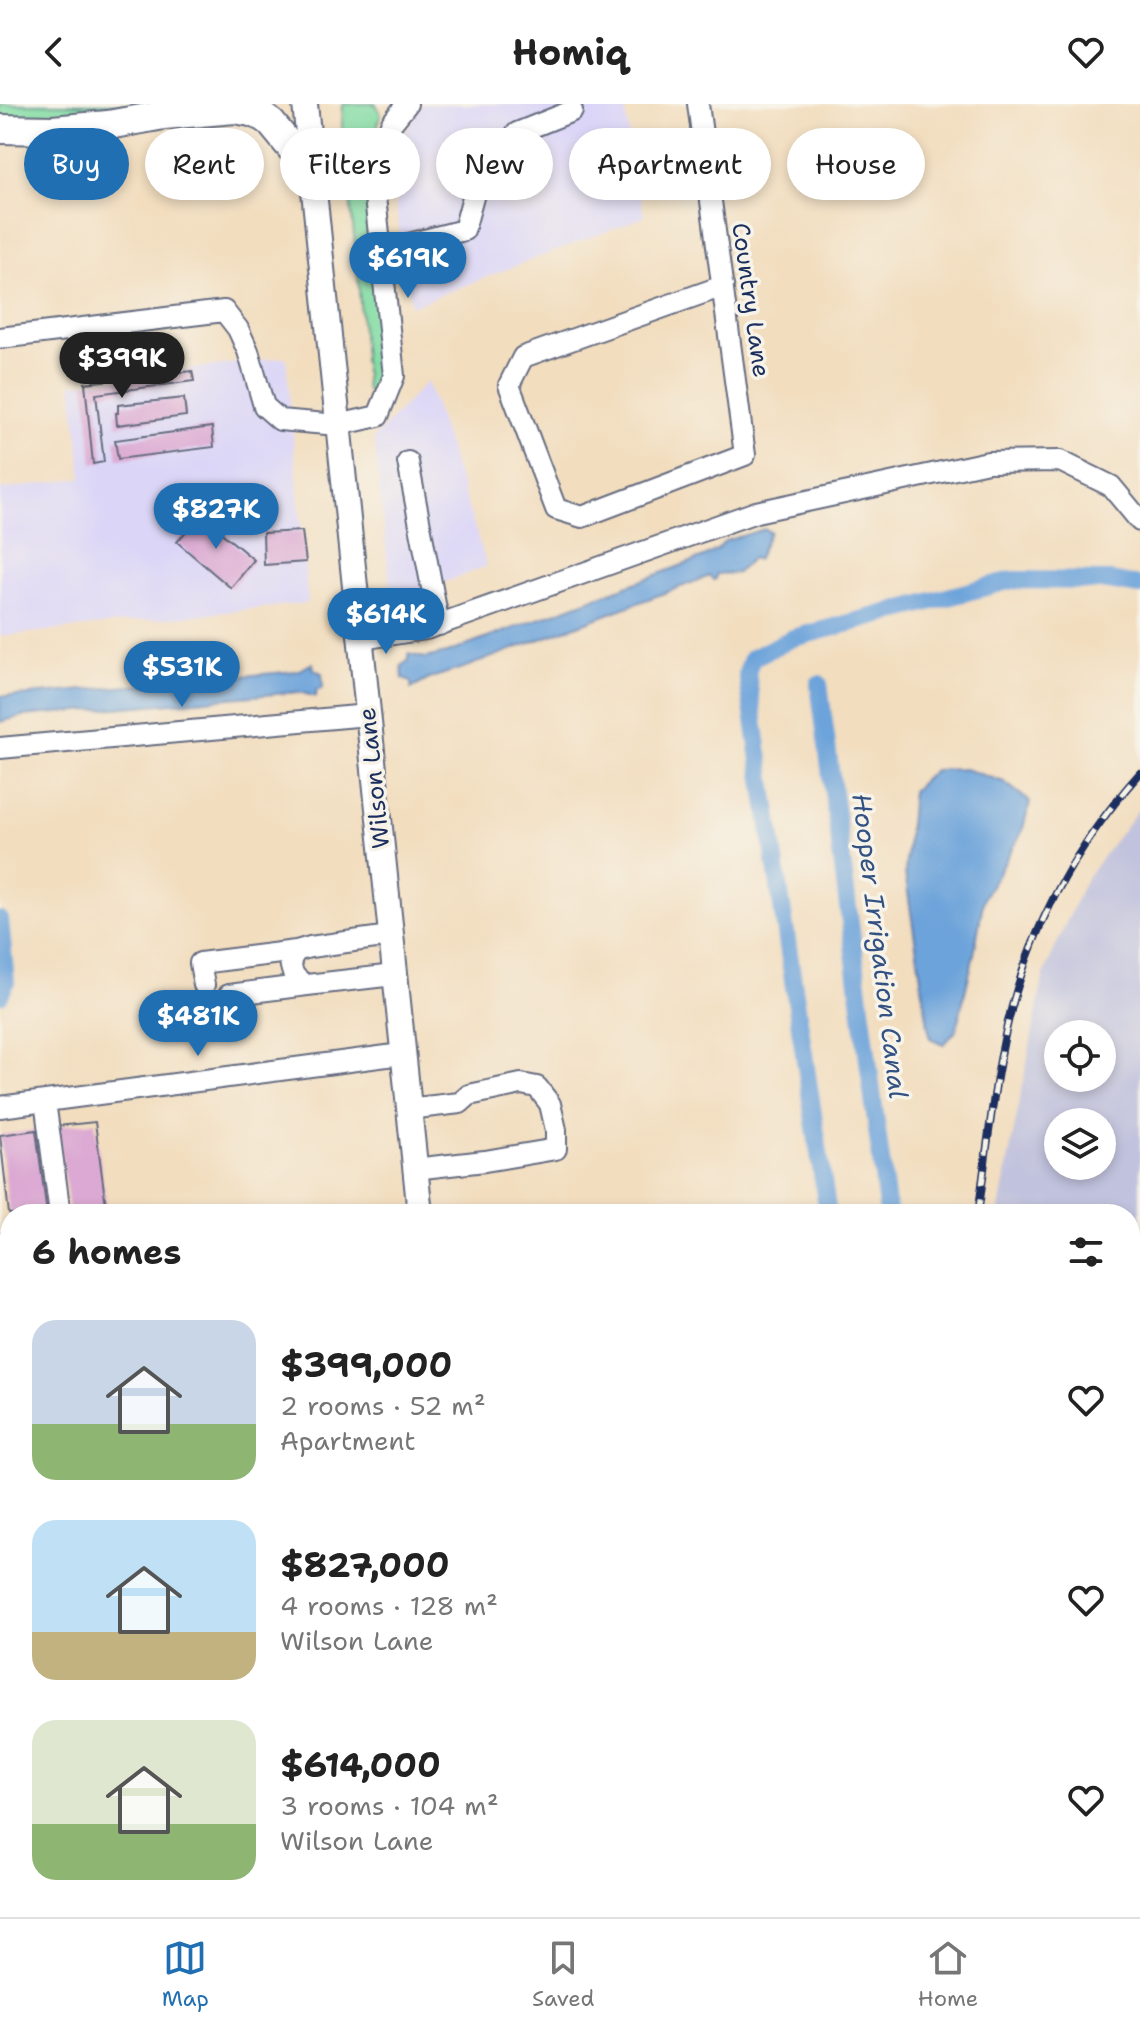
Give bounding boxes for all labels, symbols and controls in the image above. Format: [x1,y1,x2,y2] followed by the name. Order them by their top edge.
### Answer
[512,28,628,77] text: Homiq
[32,30,76,74] icon: back
[1064,30,1108,74] icon: heart
[24,128,129,200] chip: Buy
[145,128,264,200] chip: Rent
[280,128,420,200] chip: Filters
[436,128,553,200] chip: New
[569,128,771,200] chip: Apartment
[787,128,925,200] chip: House
[724,221,778,379] street label: Country Lane
[352,232,464,300] pin: $619K
[367,240,449,275] text: $619K
[66,332,178,400] pin: $399K
[77,340,167,375] text: $399K
[160,483,272,551] pin: $827K
[172,491,260,526] text: $827K
[330,588,442,656] pin: $614K
[345,596,427,631] text: $614K
[126,641,238,709] pin: $531K
[142,649,222,684] text: $531K
[351,706,397,850] street label: Wilson Lane
[844,791,917,1101] water label: Hooper Irrigation Canal
[142,990,254,1058] pin: $481K
[157,998,239,1033] text: $481K
[1044,1020,1116,1180] map controls
[1044,1020,1116,1092] button: locate
[1044,1108,1116,1180] button: layers
[32,1229,181,1275] text: 6 homes
[1064,1230,1108,1274] icon: filters
[280,1342,452,1388] text: $399,000
[96,1352,192,1448] icon: home
[1064,1378,1108,1422] icon: heart
[280,1388,486,1423] text: 2 rooms · 52 m²
[280,1423,416,1458] text: Apartment
[280,1542,450,1588] text: $827,000
[96,1552,192,1648] icon: home
[1064,1578,1108,1622] icon: heart
[280,1588,498,1623] text: 4 rooms · 128 m²
[280,1623,434,1658] text: Wilson Lane
[280,1742,441,1788] text: $614,000
[96,1752,192,1848] icon: home
[1064,1778,1108,1822] icon: heart
[280,1788,499,1823] text: 3 rooms · 104 m²
[280,1823,434,1858] text: Wilson Lane
[162,1936,209,2013] tab: Map
[532,1936,595,2013] tab: Saved
[918,1936,978,2013] tab: Home

